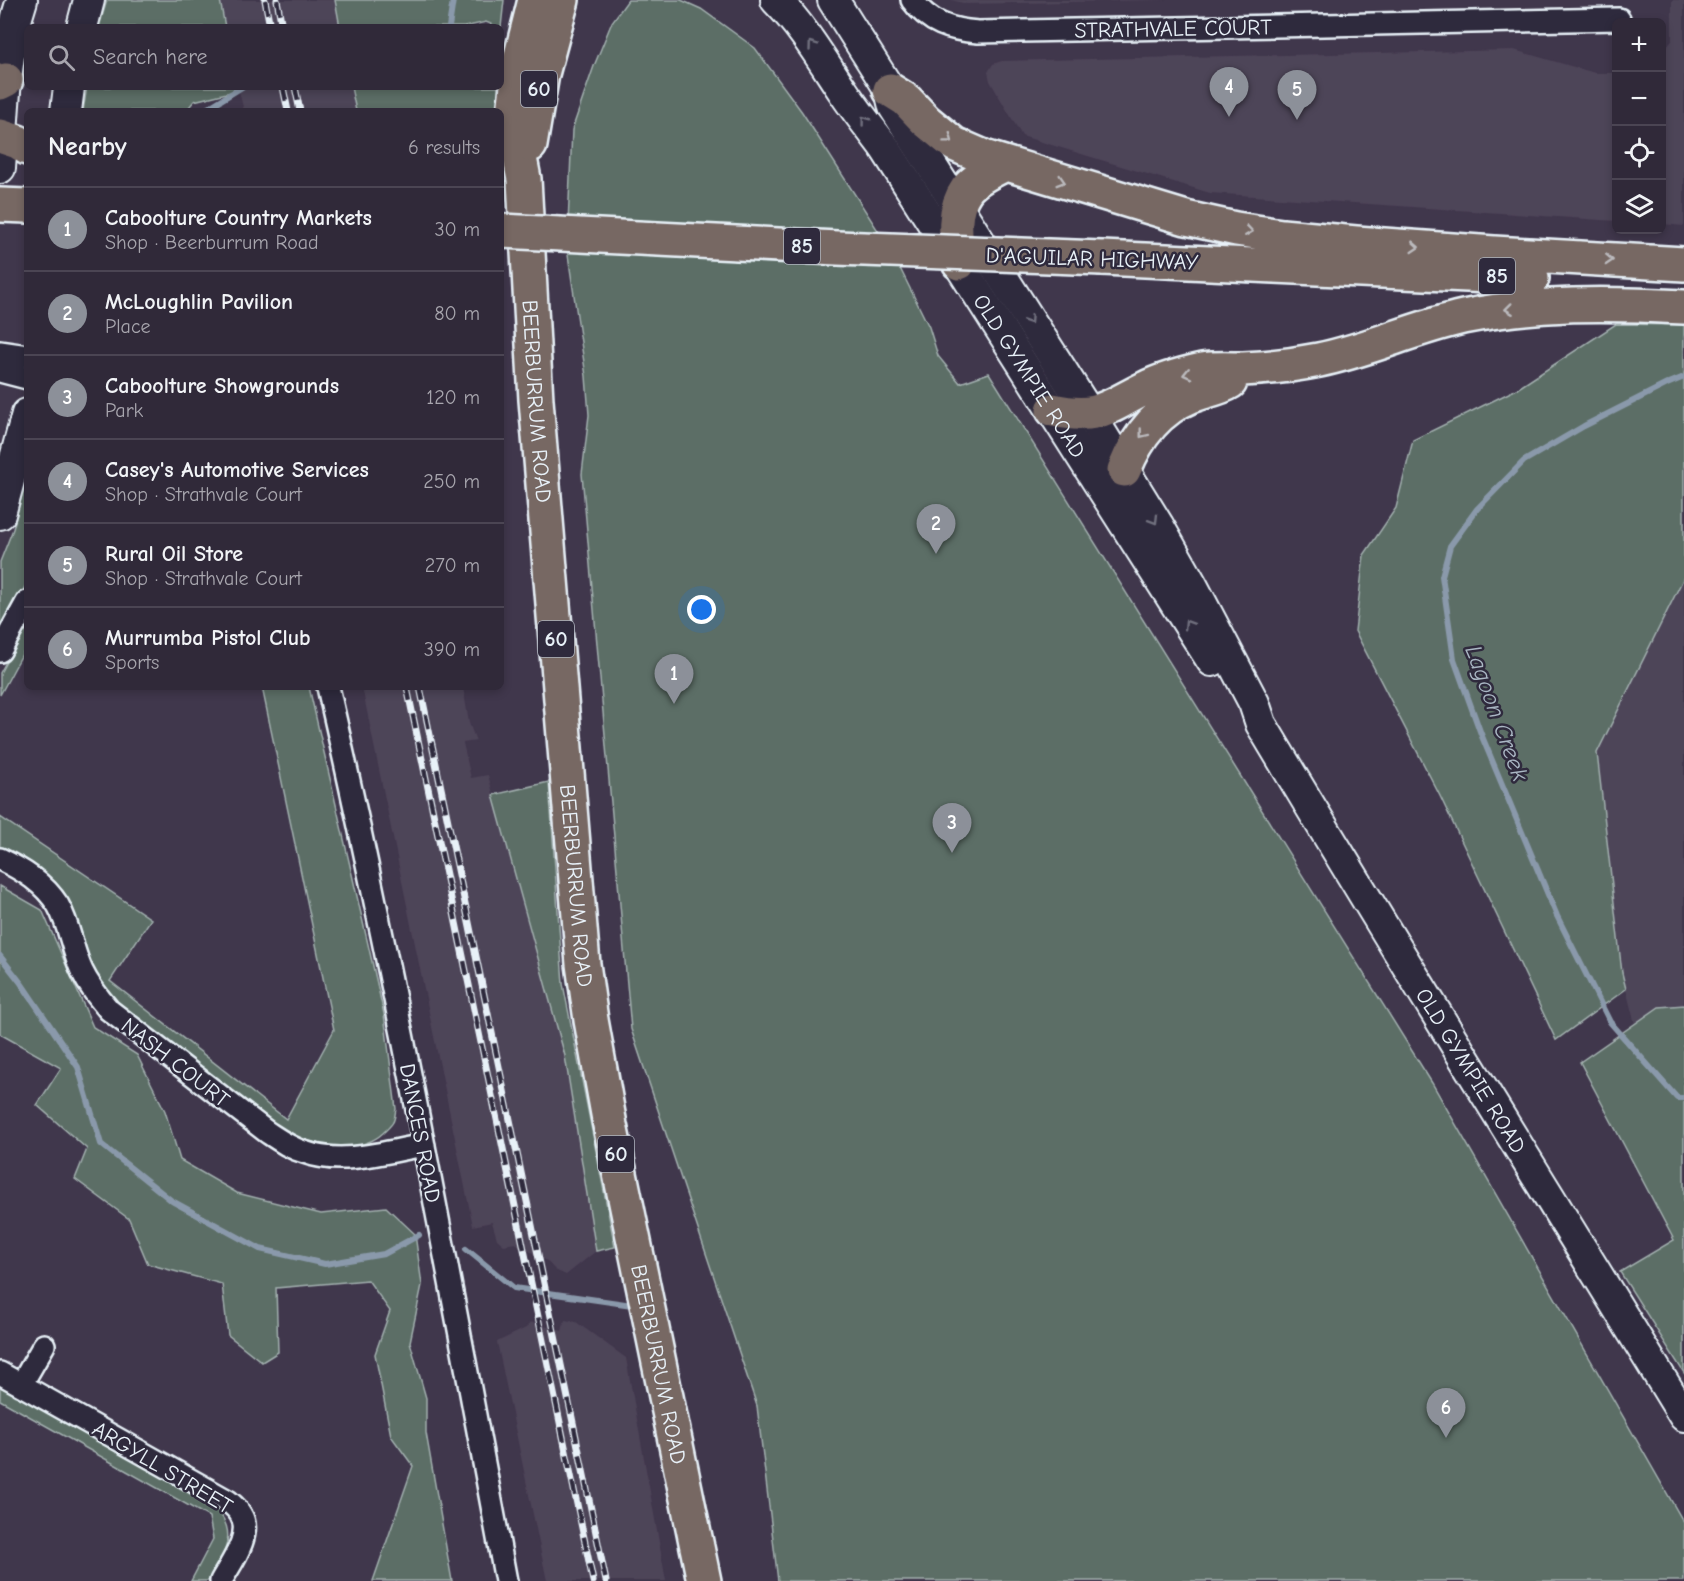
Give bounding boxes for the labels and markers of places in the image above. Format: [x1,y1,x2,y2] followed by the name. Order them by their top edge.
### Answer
[1210,68,1248,117] pin: 4
[1278,70,1316,120] pin: 5
[916,504,956,554] pin: 2
[654,654,694,704] pin: 1
[932,804,972,853] pin: 3
[1426,1388,1466,1438] pin: 6

